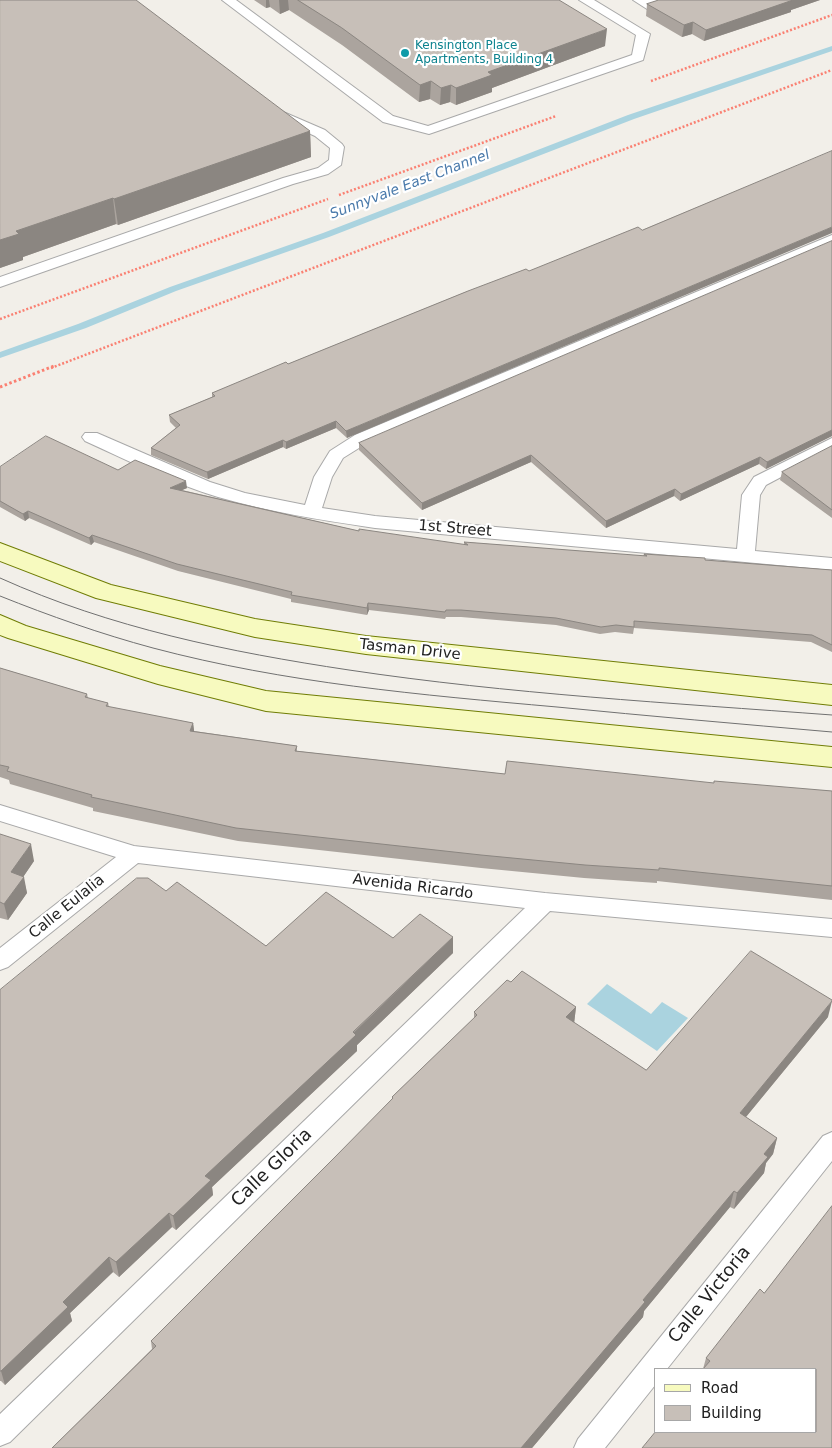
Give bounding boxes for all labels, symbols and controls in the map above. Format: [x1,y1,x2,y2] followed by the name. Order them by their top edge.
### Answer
[415,39,553,67] place label: Kensington Place Apartments, Building 4
[399,47,411,59] marker: Kensington Place Apartments, Building 4
[328,147,492,223] water label: Sunnyvale East Channel
[418,517,492,541] street label: 1st Street
[358,636,462,664] street label: Tasman Drive
[26,871,108,943] street label: Calle Eulalia
[352,871,474,903] street label: Avenida Ricardo
[227,1124,317,1212] street label: Calle Gloria
[664,1242,756,1348] street label: Calle Victoria
[654,1368,817,1433] legend
[701,1379,739,1397] text: Road
[701,1404,762,1422] text: Building

